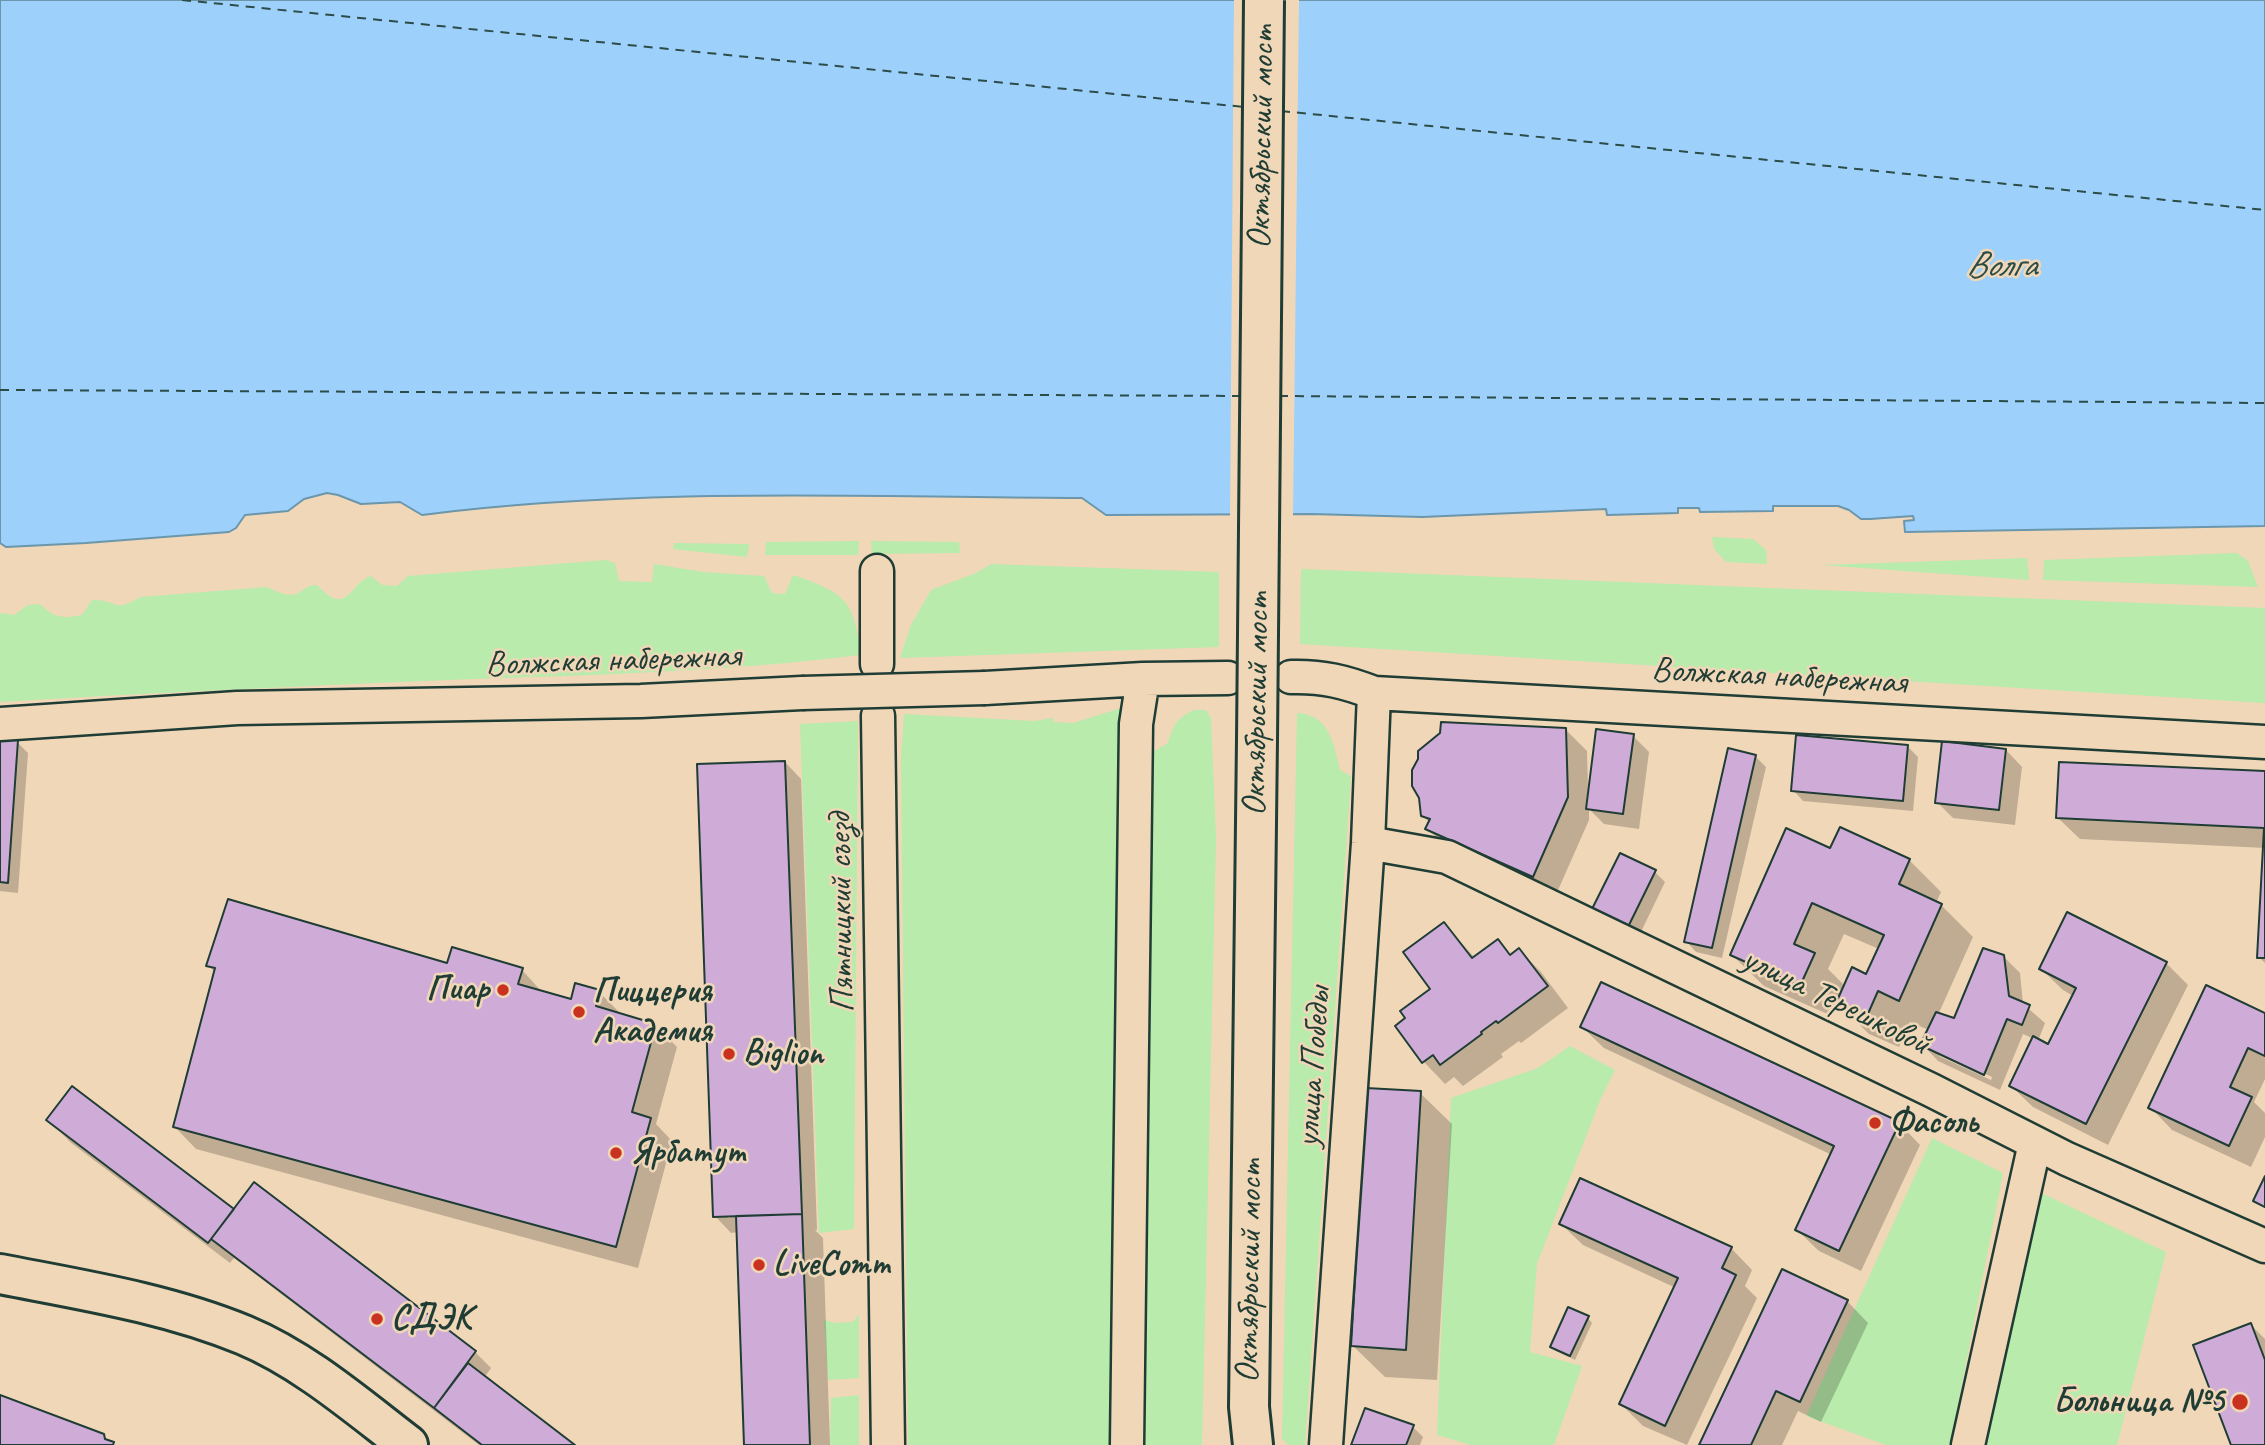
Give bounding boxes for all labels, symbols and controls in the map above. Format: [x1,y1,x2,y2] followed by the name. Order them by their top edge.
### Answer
[1239,24,1285,250] street label: Октябрьский мост
[1966,244,2036,288] water label: Волга
[1234,591,1280,817] street label: Октябрьский мост
[485,636,741,686] street label: Волжская набережная
[1651,649,1907,705] street label: Волжская набережная
[819,813,865,1013] street label: Пятницкий съезд
[1735,938,1937,1066] street label: улица Терешковой
[426,969,489,1011] place label: Пиар
[593,971,712,1053] place label: Пиццерия Академия
[495,982,511,998] marker: Пиар
[1287,985,1341,1149] street label: улица Победы
[571,1004,587,1020] marker: Пиццерия Академия
[743,1033,823,1075] place label: Biglion
[721,1046,737,1062] marker: Biglion
[1889,1102,1978,1144] place label: Фасоль
[1867,1115,1883,1131] marker: Фасоль
[630,1132,744,1174] place label: Ярбатут
[608,1145,624,1161] marker: Ярбатут
[1227,1158,1273,1384] street label: Октябрьский мост
[773,1244,890,1286] place label: LiveComm
[751,1257,767,1273] marker: LiveComm
[391,1298,471,1340] place label: СДЭК
[369,1311,385,1327] marker: СДЭК
[2053,1381,2224,1423] place label: Больница №5
[2230,1392,2250,1412] marker: Больница №5

